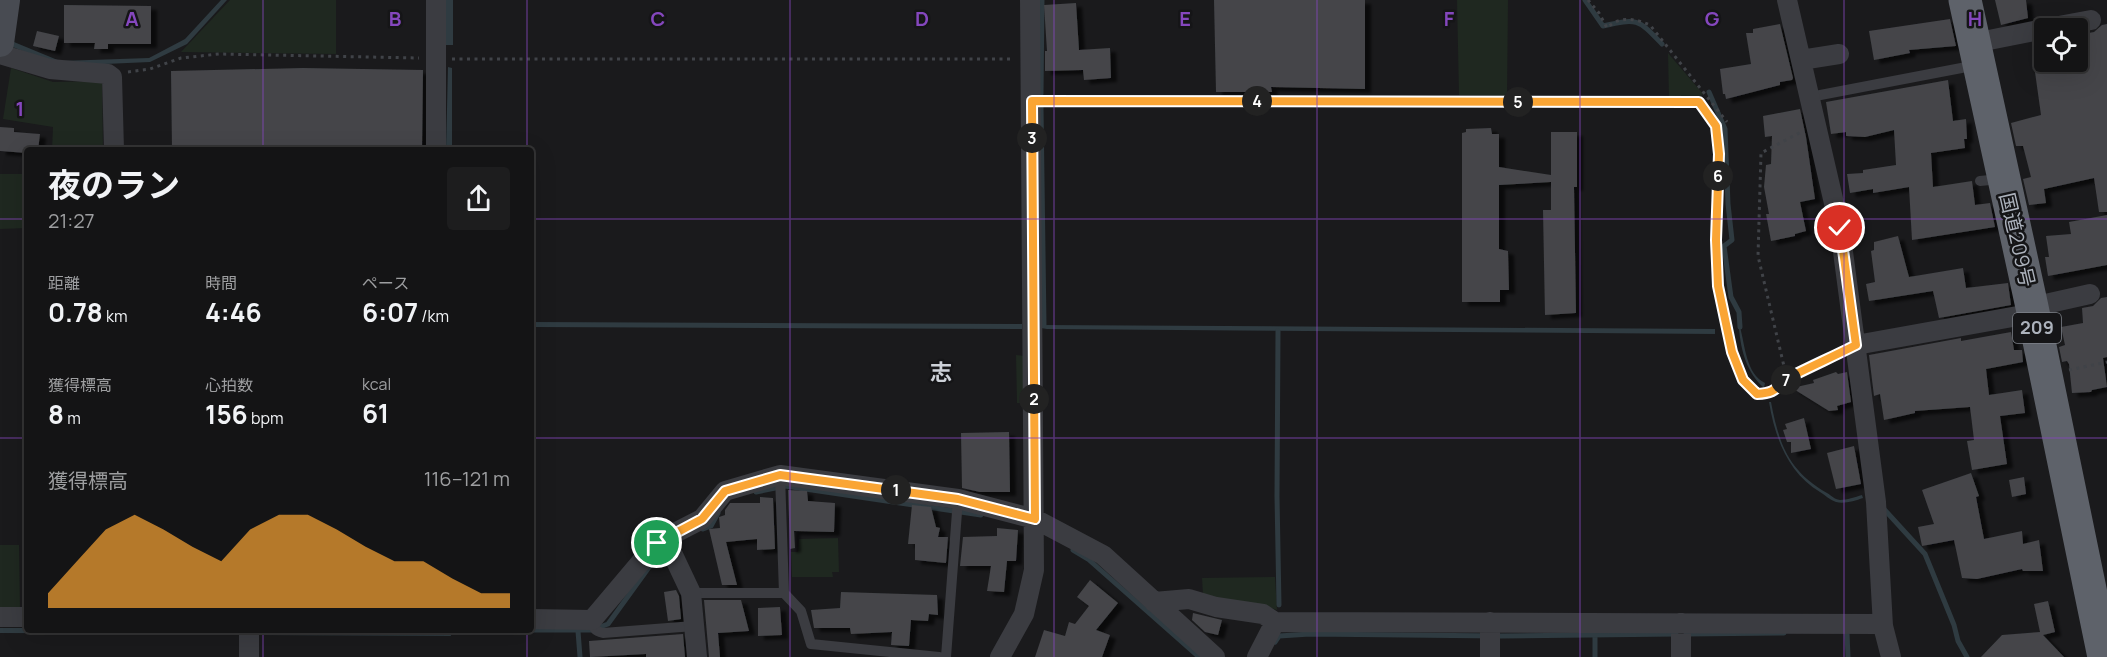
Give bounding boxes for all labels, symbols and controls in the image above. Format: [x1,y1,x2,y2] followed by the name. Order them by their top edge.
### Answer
[125,5,139,32] text: A
[389,5,402,32] text: B
[651,5,665,32] text: C
[915,5,929,32] text: D
[1179,5,1191,32] text: E
[1444,5,1455,32] text: F
[1705,5,1720,32] text: G
[1968,5,1982,32] text: H
[2034,18,2088,72] map controls
[2034,18,2088,72] button: locate
[1242,86,1272,116] pin: 4
[1503,87,1533,117] pin: 5
[1252,90,1262,112] text: 4
[1513,91,1523,113] text: 5
[16,95,24,122] text: 1
[1017,123,1047,153] pin: 3
[1027,127,1037,149] text: 3
[1703,161,1733,191] pin: 6
[48,162,180,207] text: 夜のラン
[1713,165,1723,187] text: 6
[447,167,510,230] button: share
[1994,190,2041,290] street label: 国道209号
[1814,202,1865,253] pin
[48,207,95,234] text: 21:27
[1823,211,1856,244] icon: check
[48,272,80,294] text: 距離
[205,272,237,294] text: 時間
[362,272,409,294] text: ペース
[48,294,103,330] text: 0.78
[205,294,262,330] text: 4:46
[362,294,418,330] text: 6:07
[103,305,128,327] text: km
[418,305,449,327] text: /km
[2013,313,2061,343] road number: 209
[930,357,952,387] district label: 志
[1771,365,1801,395] pin: 7
[1782,369,1790,391] text: 7
[362,373,391,395] text: kcal
[48,374,112,396] text: 獲得標高
[205,374,253,396] text: 心拍数
[1019,384,1049,414] pin: 2
[1029,388,1039,410] text: 2
[362,395,389,431] text: 61
[48,396,64,432] text: 8
[205,396,248,432] text: 156
[64,407,81,429] text: m
[248,407,284,429] text: bpm
[424,465,510,492] text: 116–121 m
[48,467,128,494] text: 獲得標高
[881,475,911,505] pin: 1
[892,479,900,501] text: 1
[631,517,682,568] pin
[640,526,673,559] icon: arrive

